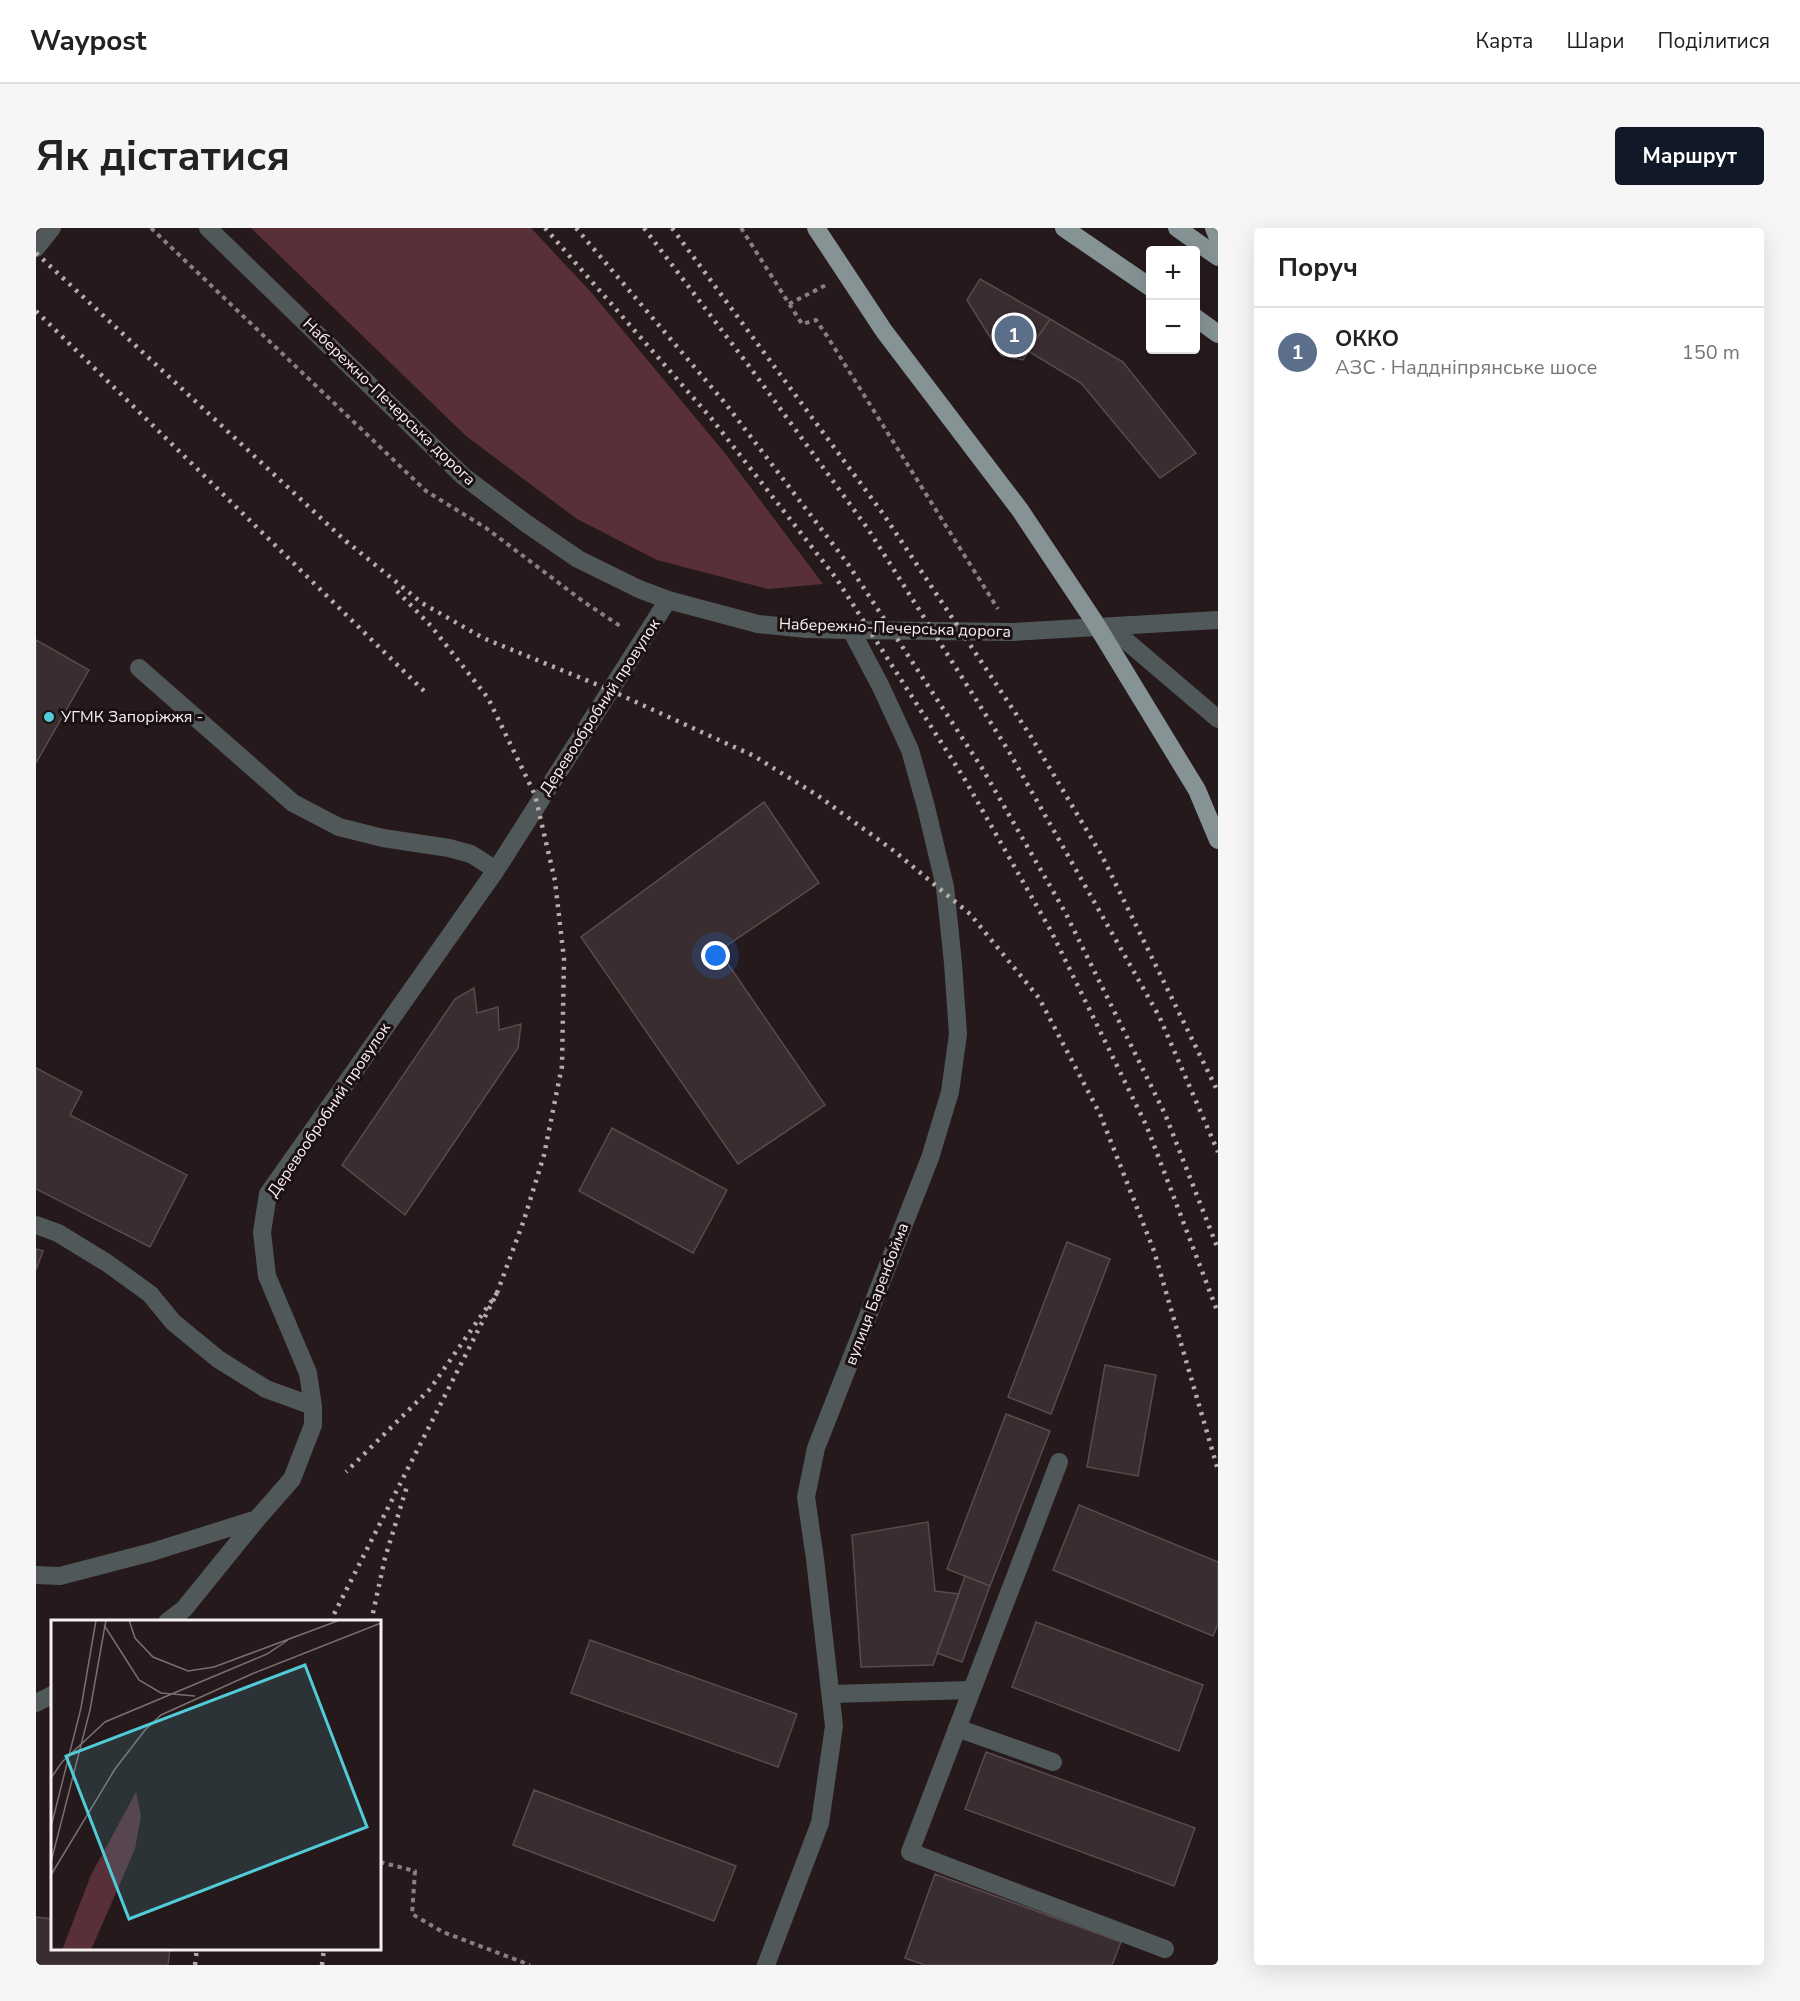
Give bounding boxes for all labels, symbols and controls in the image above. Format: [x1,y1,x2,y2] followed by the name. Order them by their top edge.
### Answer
[30,22,147,60] text: Waypost
[1476,27,1533,55] text: Карта
[1566,27,1625,55] text: Шари
[1658,27,1770,55] text: Поділитися
[1615,127,1764,185] button: Маршрут
[36,128,290,185] text: Як дістатися
[1146,246,1200,354] map controls
[1146,246,1200,300] button: +
[1278,250,1358,285] text: Поруч
[1146,300,1200,354] button: −
[994,312,1034,358] pin: 1
[298,313,480,491] street label: Набережно-Печерська дорога
[1335,324,1399,354] text: ОККО
[1292,339,1304,366] text: 1
[1682,339,1740,366] text: 150 m
[1335,354,1597,381] text: АЗС · Наддніпрянське шосе
[778,613,1012,643] street label: Набережно-Печерська дорога
[535,614,666,799] street label: Деревообробний провулок
[60,706,203,728] place label: УГМК Запоріжжя -
[42,710,56,724] marker: УГМК Запоріжжя -
[701,941,730,970] your location
[262,1018,396,1202] street label: Деревообробний провулок
[840,1220,914,1368] street label: вулиця Баренбойма
[51,1620,381,1950] inset map

